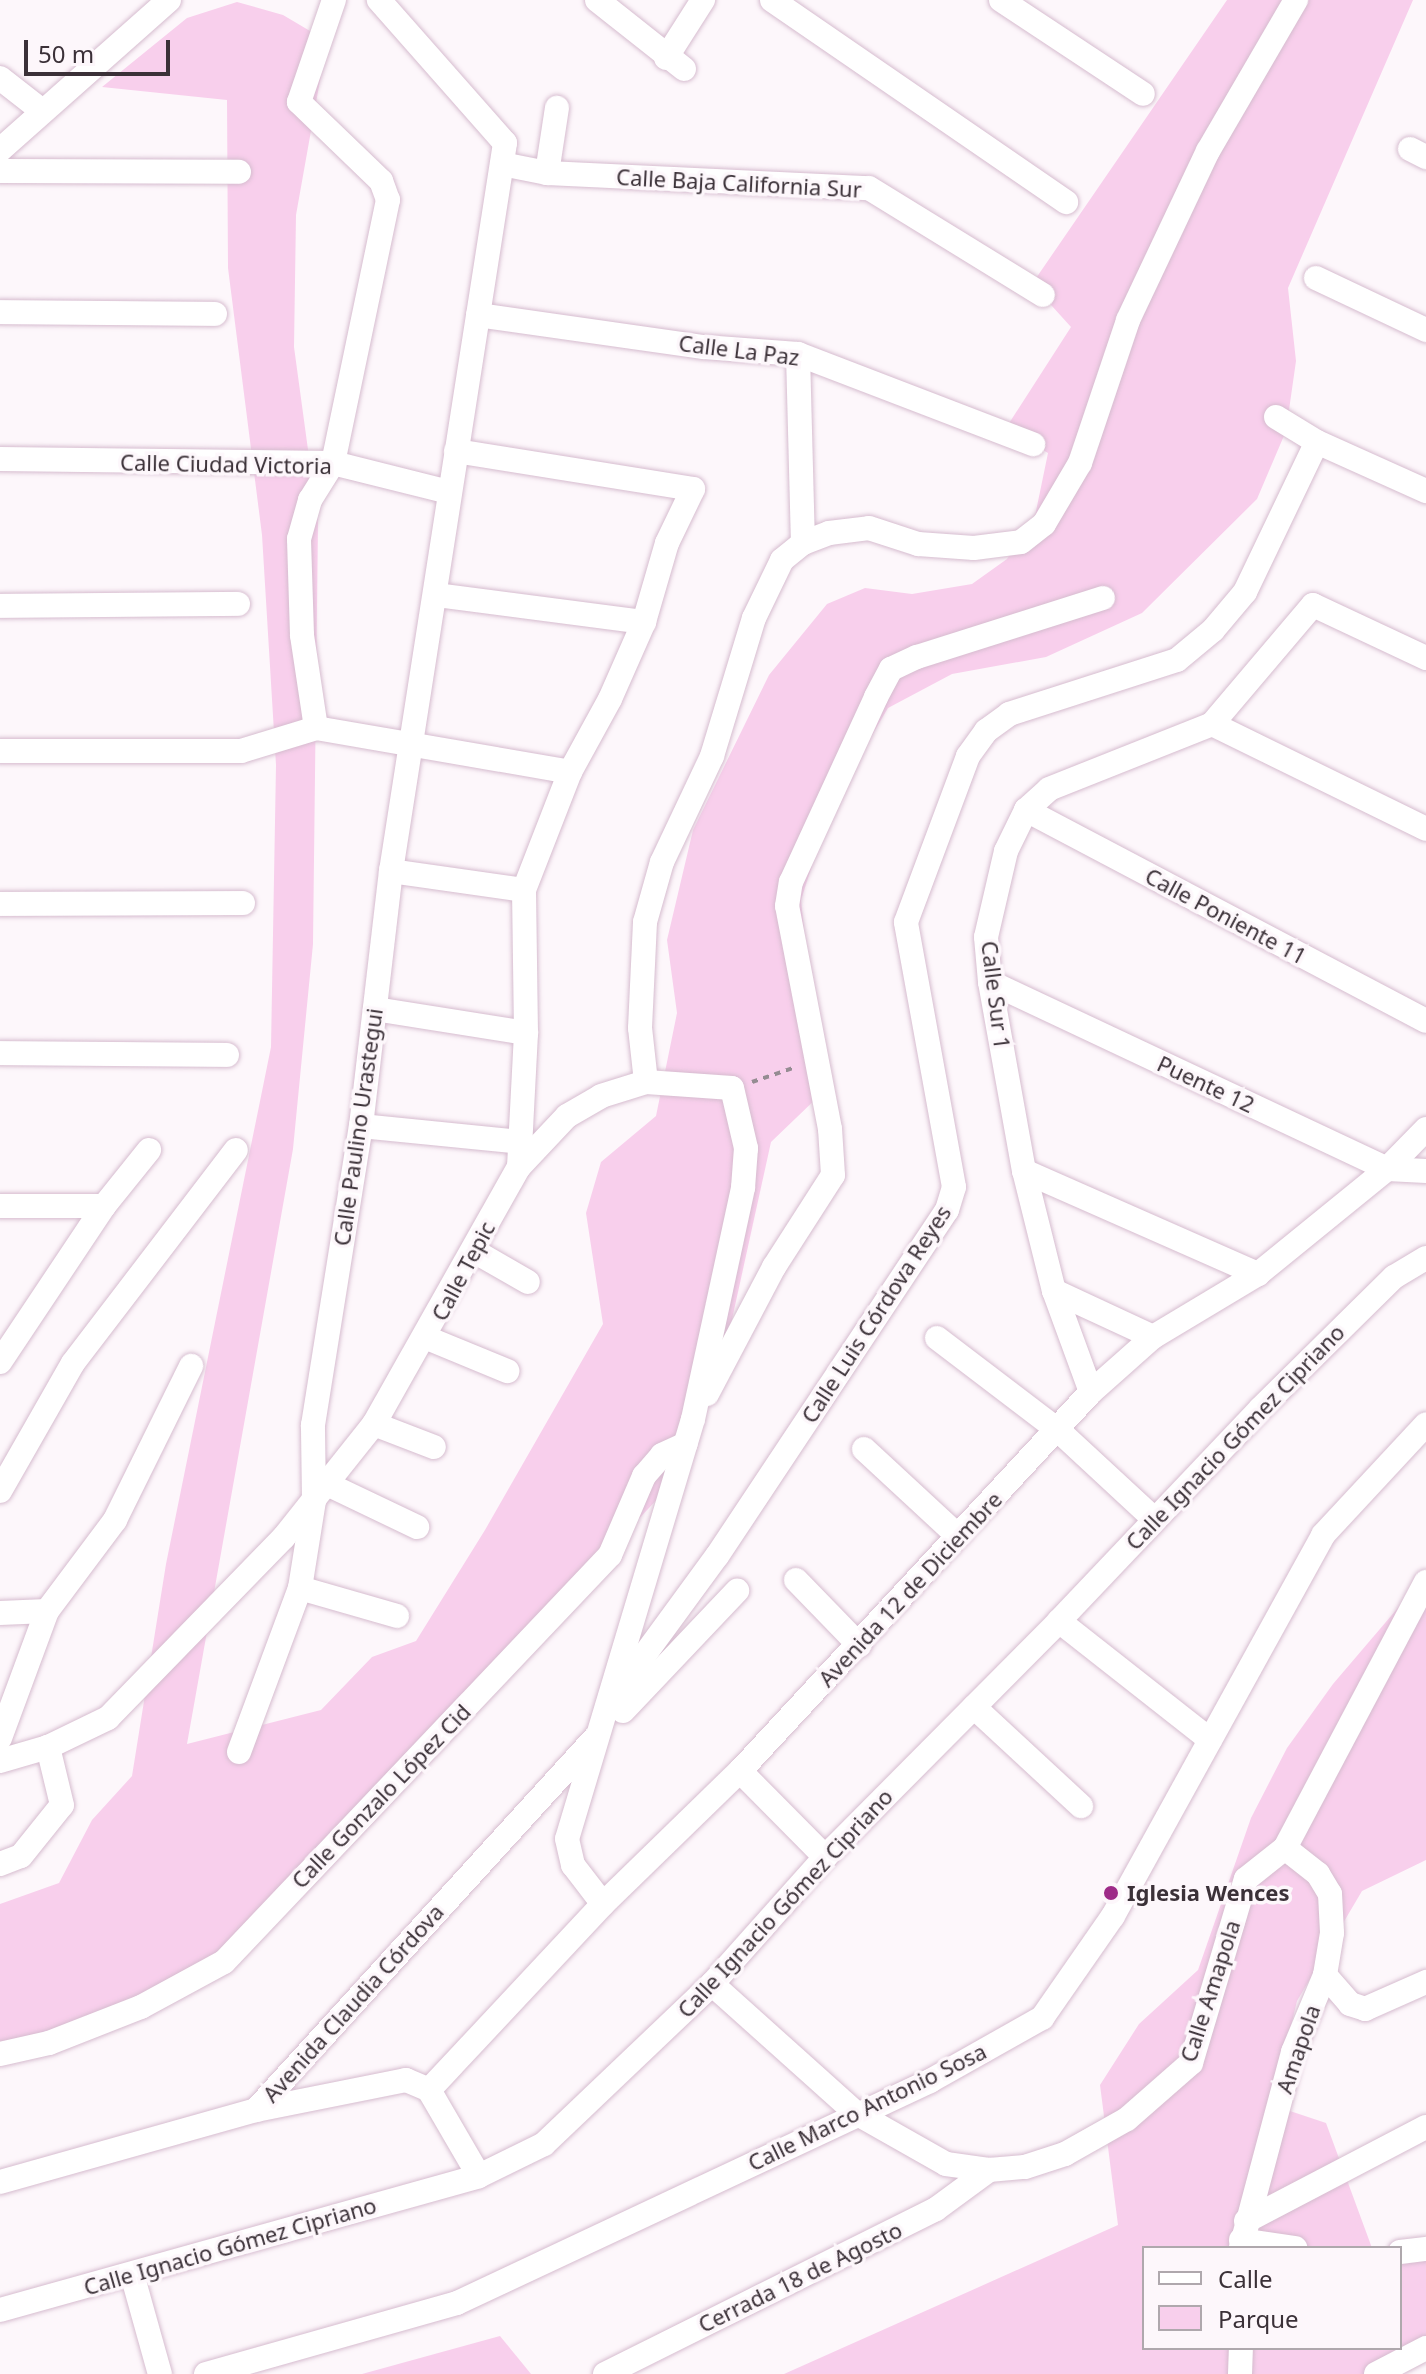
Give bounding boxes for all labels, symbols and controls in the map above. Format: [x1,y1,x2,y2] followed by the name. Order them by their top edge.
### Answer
[28,24,174,74] scale bar
[38,37,94,70] text: 50 m
[616,163,862,203] street label: Calle Baja California Sur
[677,330,801,370] street label: Calle La Paz
[120,449,332,479] street label: Calle Ciudad Victoria
[1141,862,1311,970] street label: Calle Poniente 11
[976,939,1016,1051] street label: Calle Sur 1
[328,1006,388,1248] street label: Calle Paulino Urastegui
[1153,1050,1259,1118] street label: Puente 12
[796,1200,956,1428] street label: Calle Luis Córdova Reyes
[426,1217,500,1325] street label: Calle Tepic
[1120,1319,1350,1555] street label: Calle Ignacio Gómez Cipriano
[813,1486,1007,1692] street label: Avenida 12 de Diciembre
[286,1698,476,1894] street label: Calle Gonzalo López Cid
[672,1783,898,2023] street label: Calle Ignacio Gómez Cipriano
[1127,1880,1289,1906] place label: Iglesia Wences
[1102,1884,1120,1902] marker: Iglesia Wences
[257,1899,449,2107] street label: Avenida Claudia Córdova
[1175,1917,1245,2065] street label: Calle Amapola
[1271,2001,1325,2097] street label: Amapola
[744,2038,990,2176] street label: Calle Marco Antonio Sosa
[81,2192,379,2300] street label: Calle Ignacio Gómez Cipriano
[694,2216,906,2338] street label: Cerrada 18 de Agosto
[1142,2246,1402,2350] legend
[1218,2262,1273,2295] text: Calle
[1218,2302,1299,2335] text: Parque

